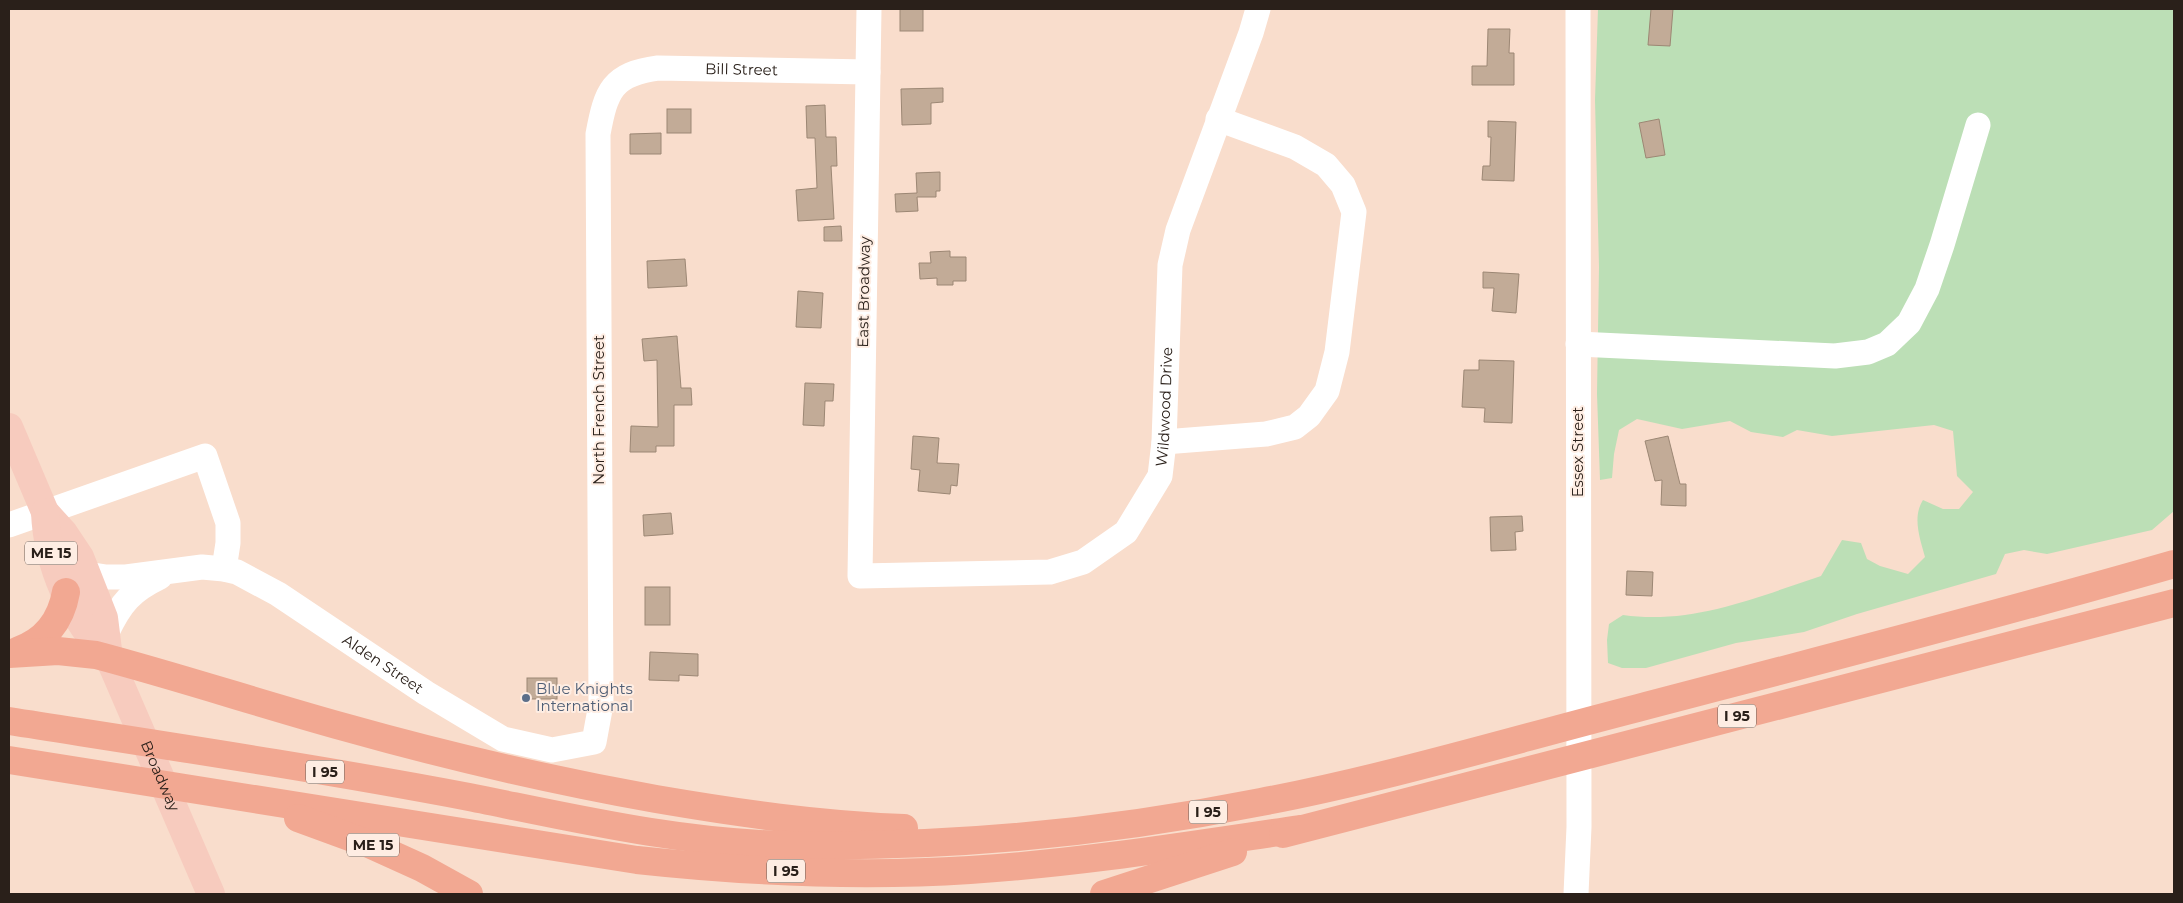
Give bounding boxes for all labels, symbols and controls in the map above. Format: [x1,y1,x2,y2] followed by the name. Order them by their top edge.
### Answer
[705,59,778,79] street label: Bill Street
[853,235,874,348] street label: East Broadway
[589,335,608,485] street label: North French Street
[1151,347,1176,468] street label: Wildwood Drive
[1568,407,1587,497] street label: Essex Street
[25,542,77,564] road number: ME 15
[339,630,427,698] street label: Alden Street
[536,679,633,715] place label: Blue Knights International
[520,692,532,704] marker: Blue Knights International
[1718,704,1756,728] road number: I 95
[137,738,184,815] street label: Broadway
[306,760,344,784] road number: I 95
[1189,800,1227,824] road number: I 95
[347,834,399,856] road number: ME 15
[767,859,805,882] road number: I 95

